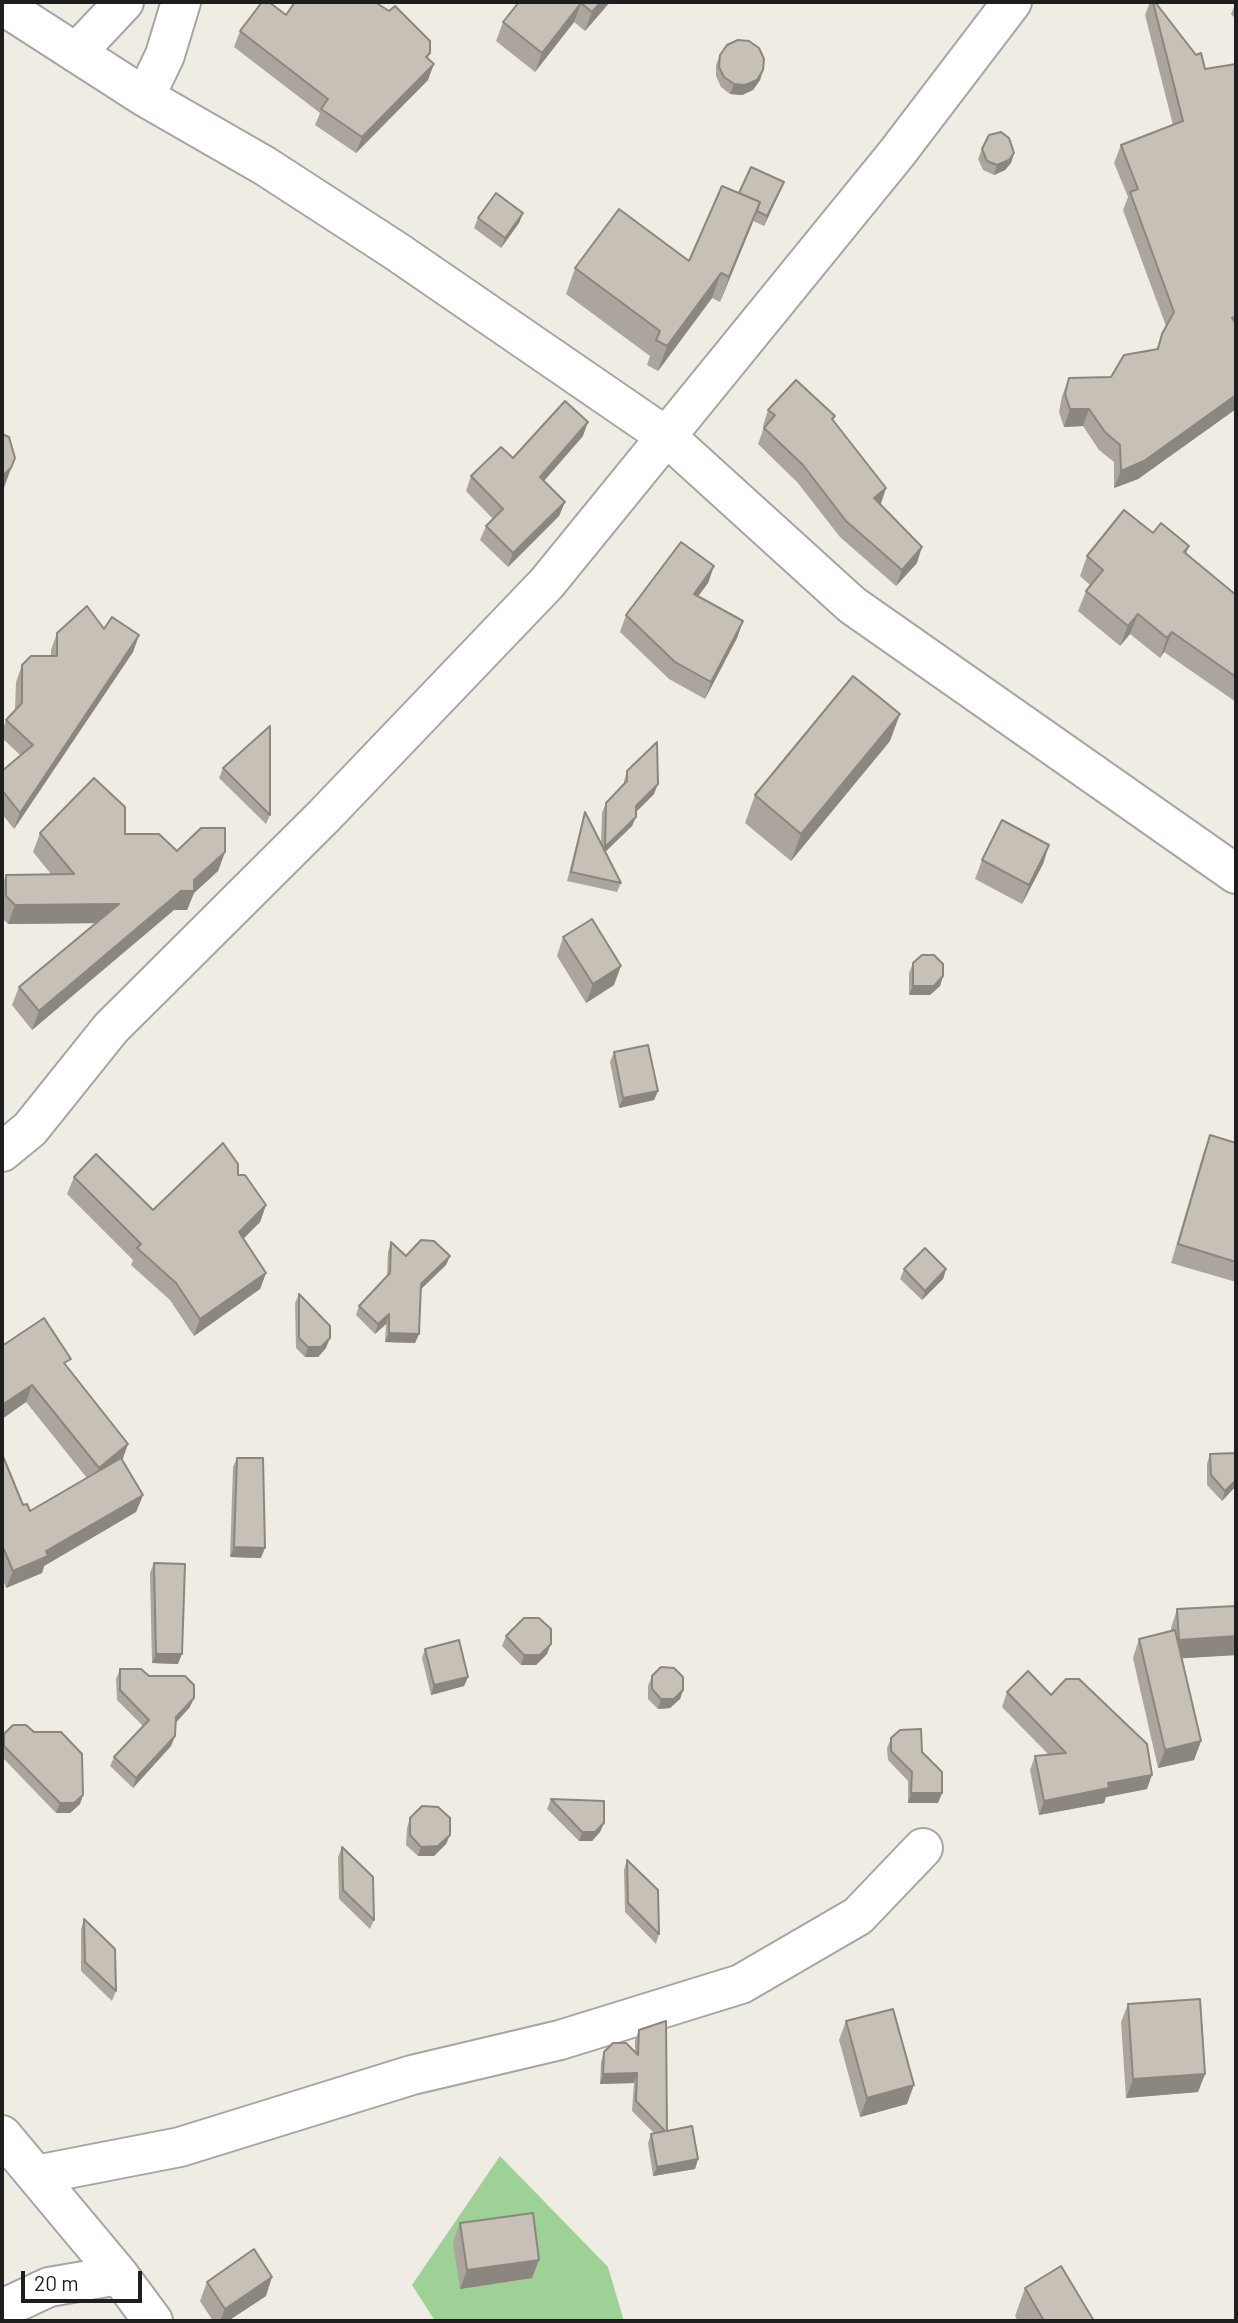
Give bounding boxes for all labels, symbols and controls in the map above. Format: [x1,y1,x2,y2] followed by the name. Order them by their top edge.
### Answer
[24,2256,145,2300] scale bar
[34,2270,79,2295] text: 20 m

